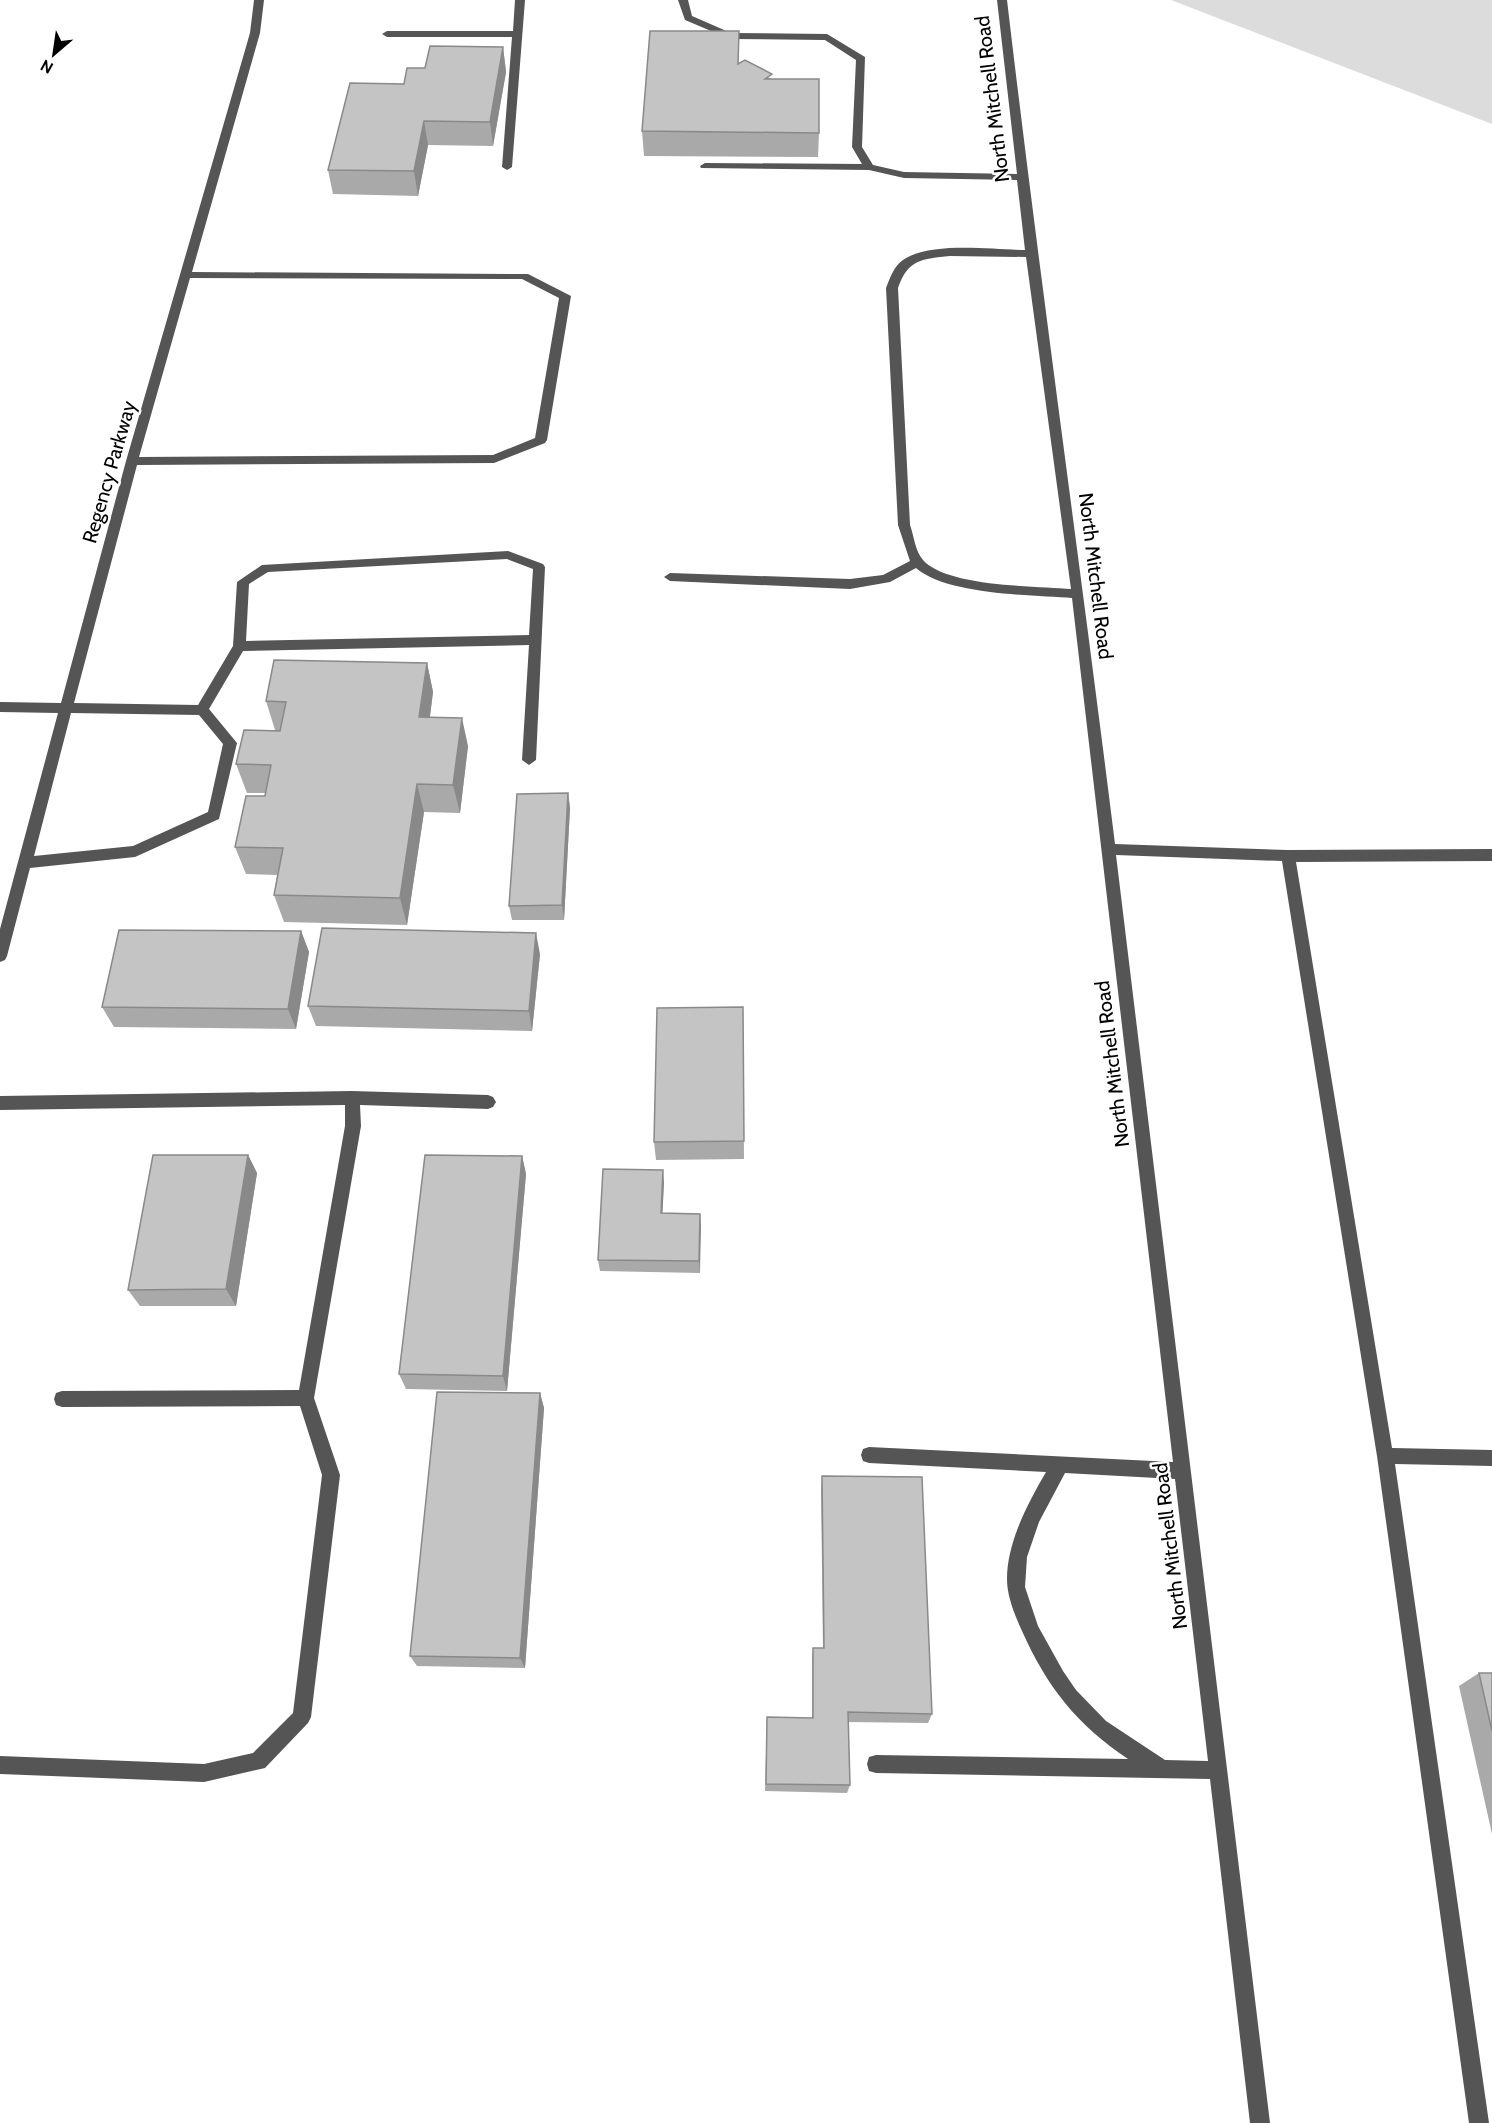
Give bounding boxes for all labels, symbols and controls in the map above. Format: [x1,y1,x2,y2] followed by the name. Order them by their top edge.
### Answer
[970,14,1014,184] street label: North Mitchell Road
[24,24,84,84] north arrow
[37,56,57,78] text: N
[77,398,141,546] street label: Regency Parkway
[1074,491,1118,661] street label: North Mitchell Road
[1090,979,1134,1149] street label: North Mitchell Road
[1148,1461,1192,1631] street label: North Mitchell Road

